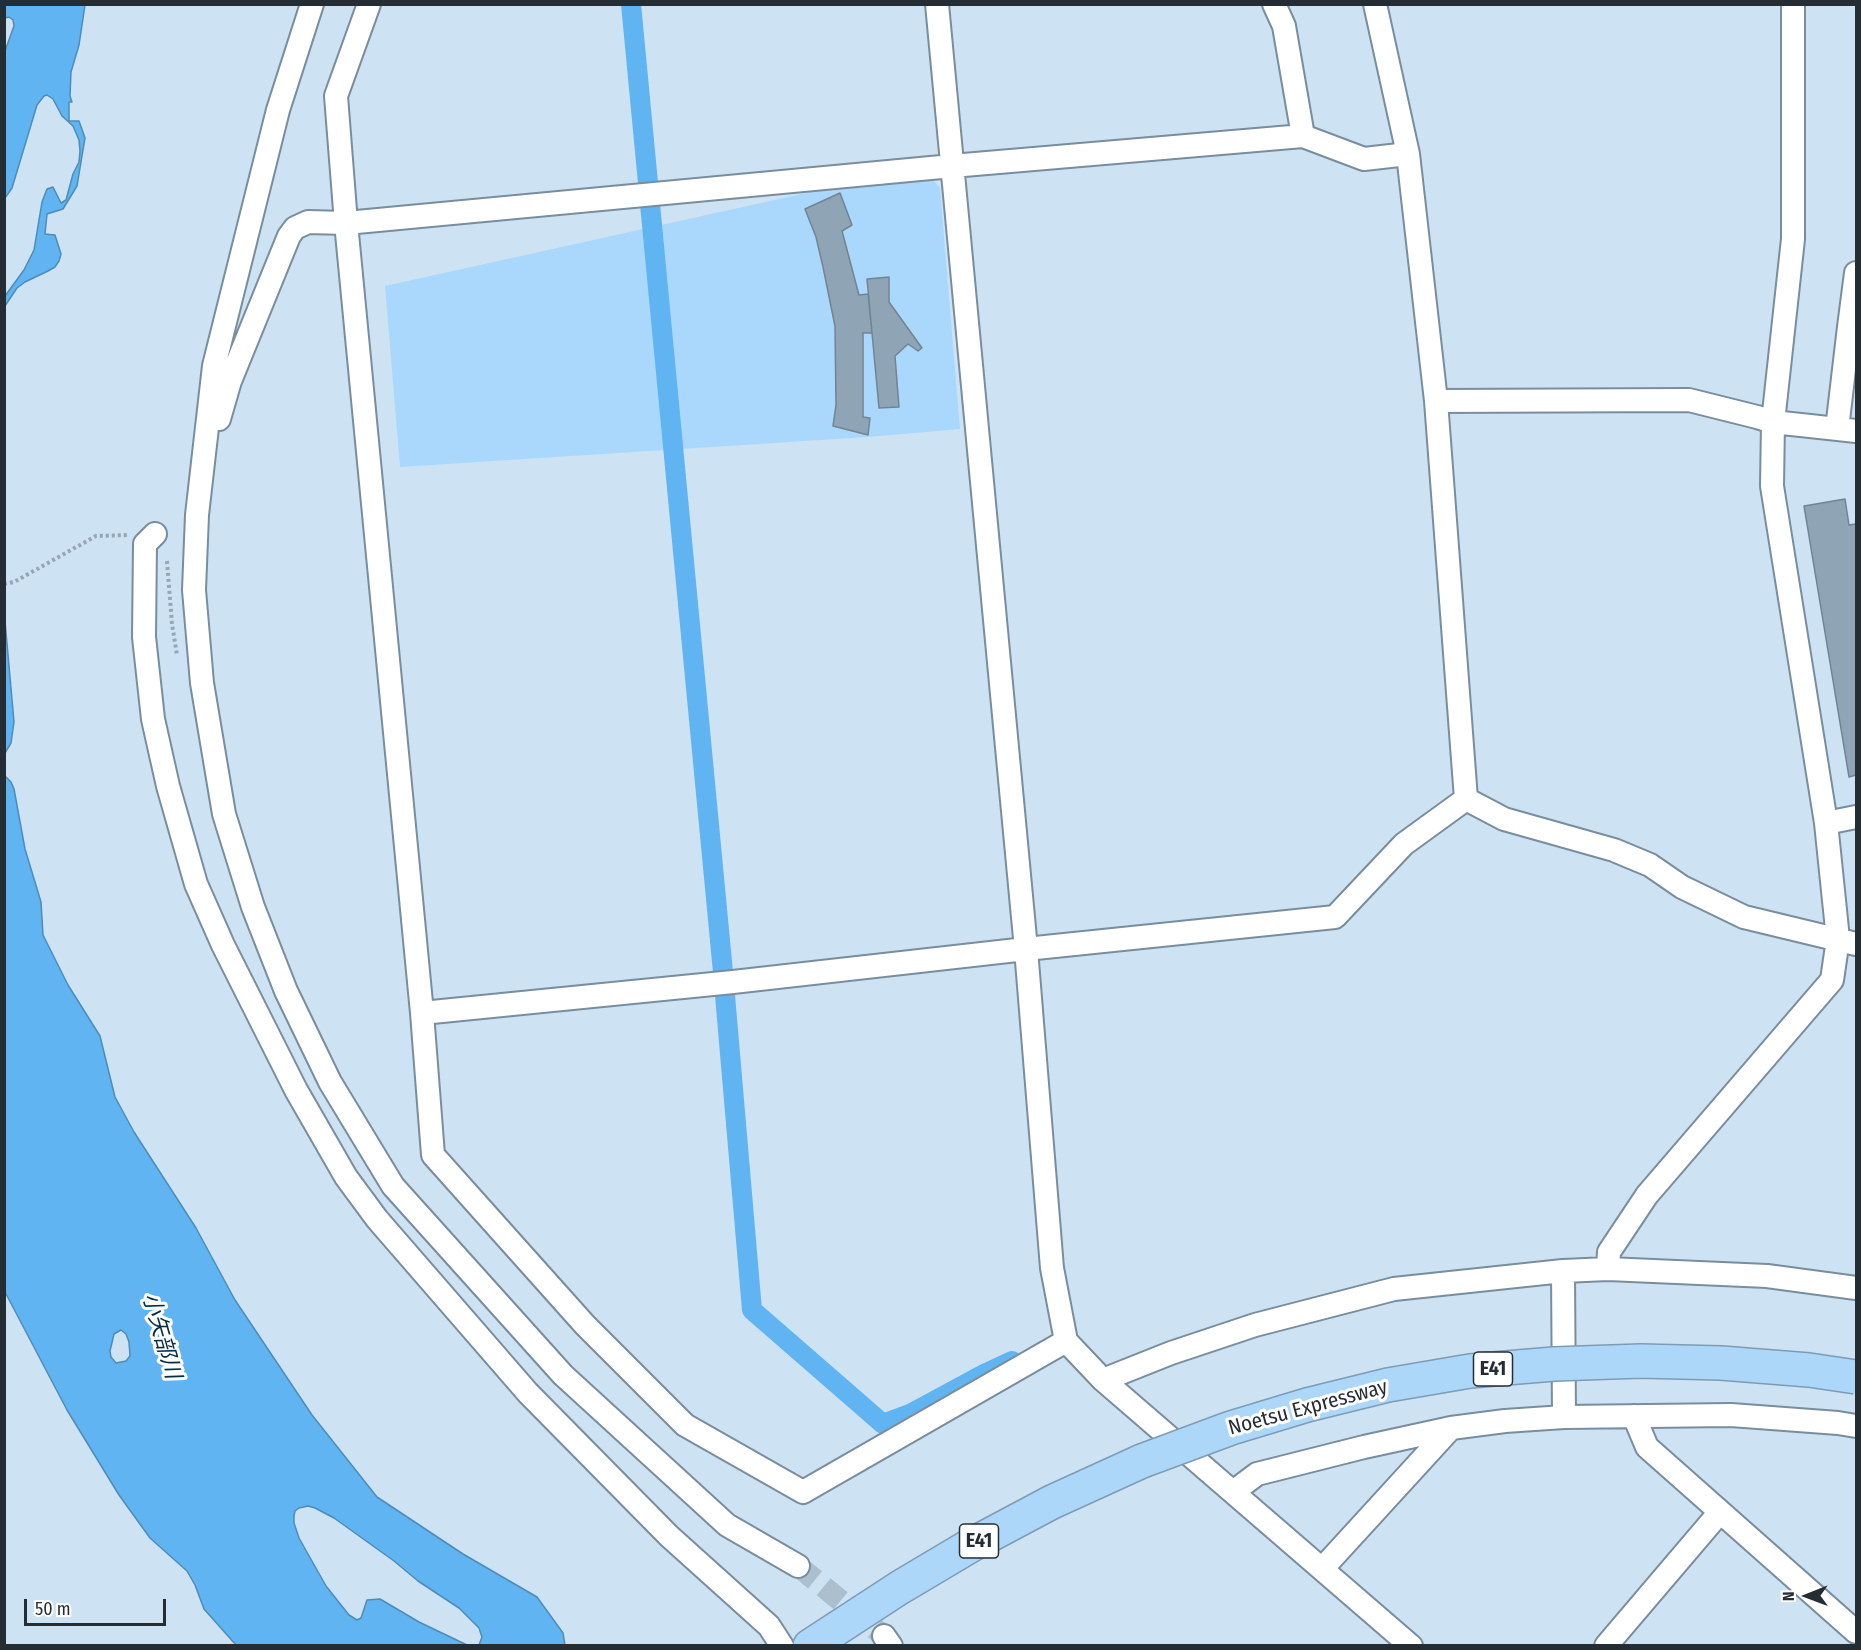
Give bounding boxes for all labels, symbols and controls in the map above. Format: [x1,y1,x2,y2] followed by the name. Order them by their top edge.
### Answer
[136,1290,186,1382] water label: 小矢部川
[1474,1352,1512,1386] road number: E41
[1226,1375,1390,1441] street label: Noetsu Expressway
[960,1524,998,1558] road number: E41
[1777,1566,1837,1626] north arrow
[27,1587,170,1625] scale bar
[1779,1591,1798,1601] text: N
[35,1598,71,1620] text: 50 m

